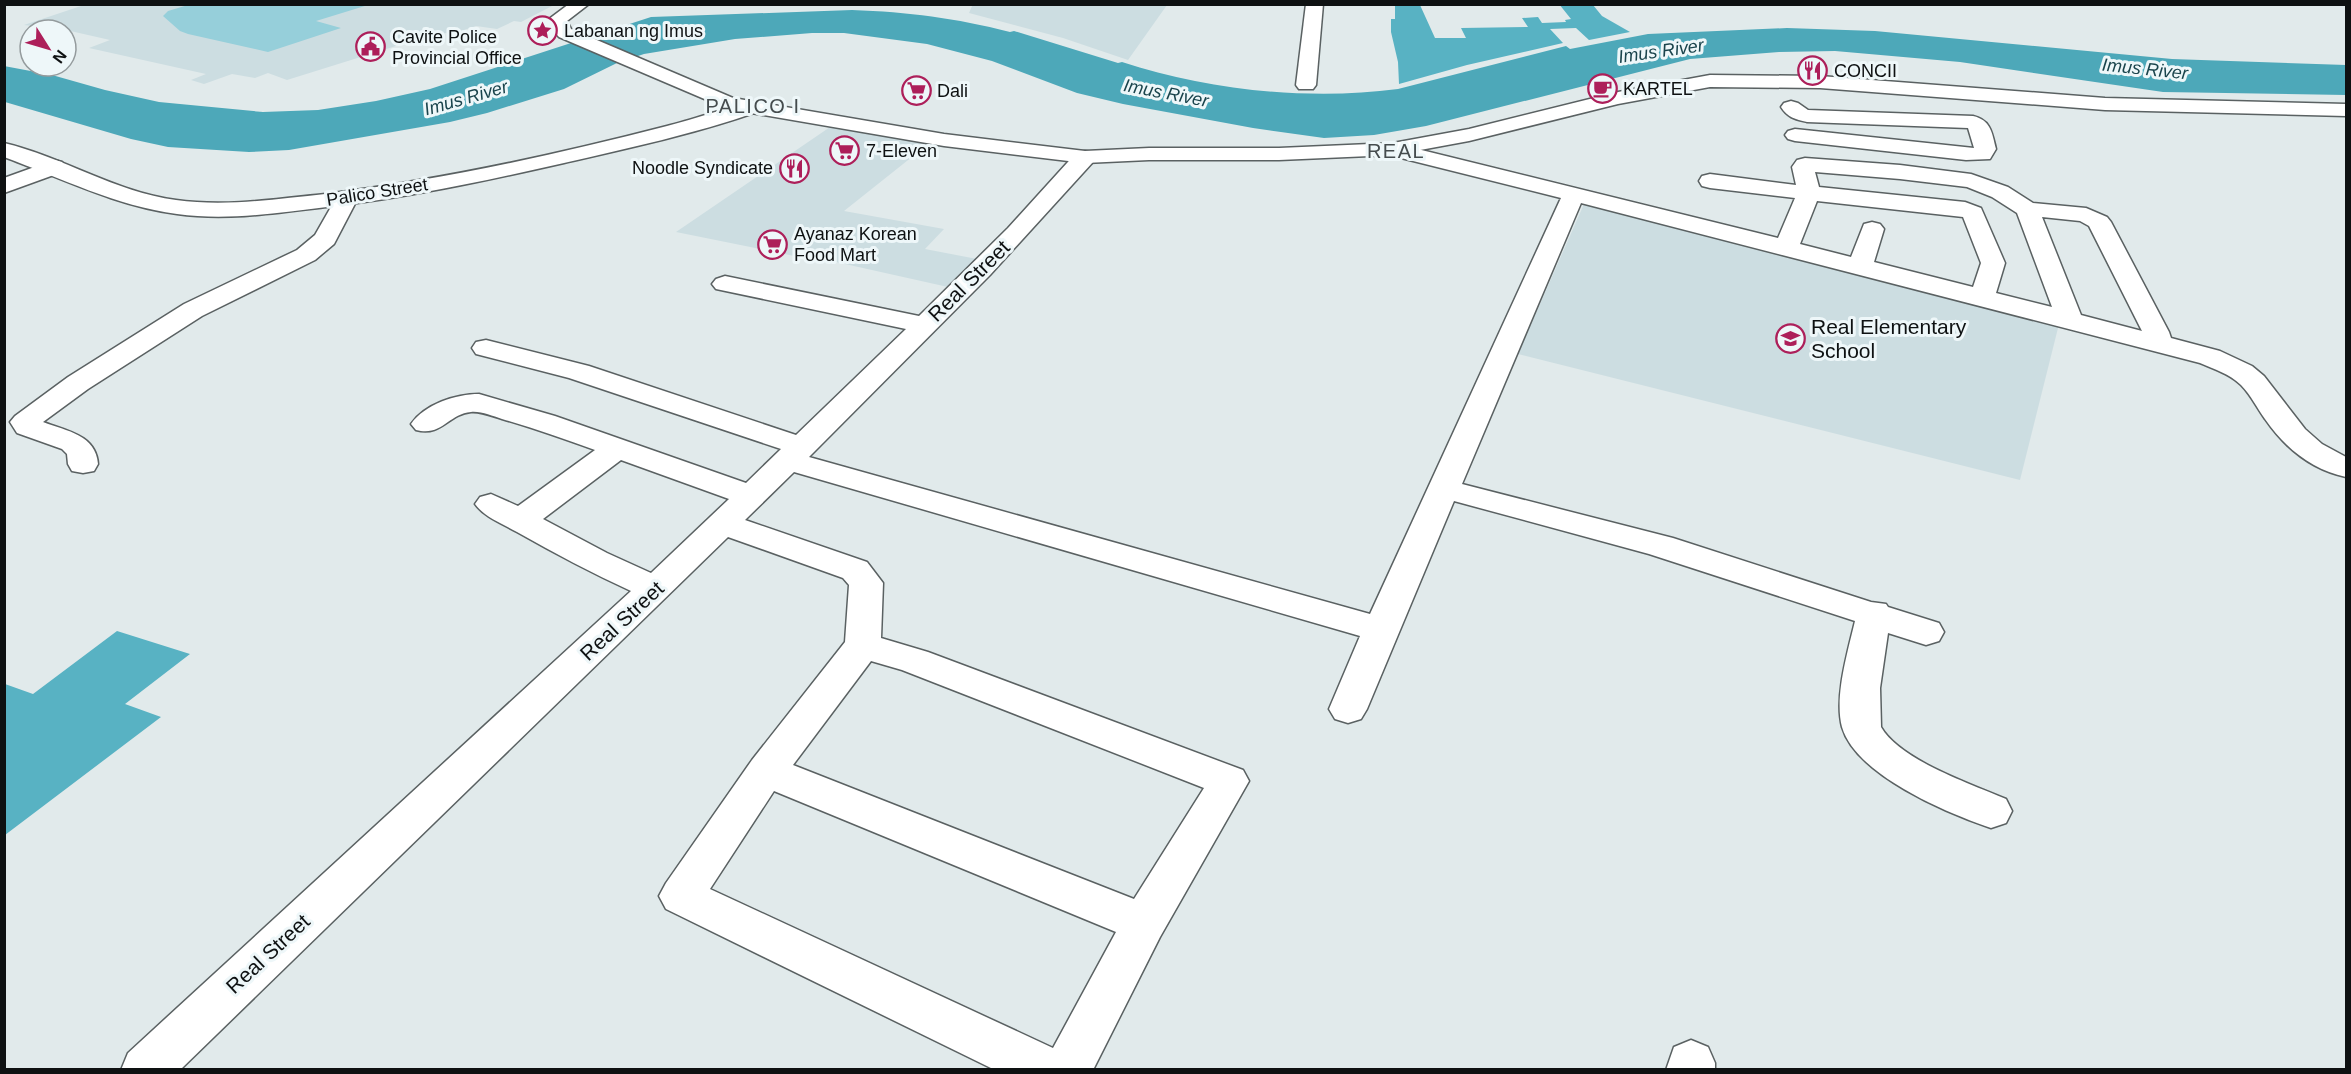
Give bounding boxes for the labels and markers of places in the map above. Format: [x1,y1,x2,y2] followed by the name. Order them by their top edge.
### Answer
[527,15,559,47] place icon: Labanan ng Imus
[564,21,703,41] place label: Labanan ng Imus
[392,27,522,68] place label: Cavite Police Provincial Office
[355,31,387,63] public building icon: Cavite Police Provincial Office
[1797,55,1829,87] restaurant icon: CONCII
[1834,61,1897,81] place label: CONCII
[1586,73,1618,105] cafe icon: KARTEL
[900,75,932,107] supermarket icon: Dali
[1623,79,1693,99] place label: KARTEL
[937,81,968,101] place label: Dali
[829,135,861,167] supermarket icon: 7-Eleven
[866,141,937,161] place label: 7-Eleven
[778,152,810,184] restaurant icon: Noodle Syndicate
[632,158,773,178] place label: Noodle Syndicate
[794,224,917,265] place label: Ayanaz Korean Food Mart
[757,228,789,260] supermarket icon: Ayanaz Korean Food Mart
[1811,315,1967,362] place label: Real Elementary School
[1774,323,1806,355] school or university icon: Real Elementary School

